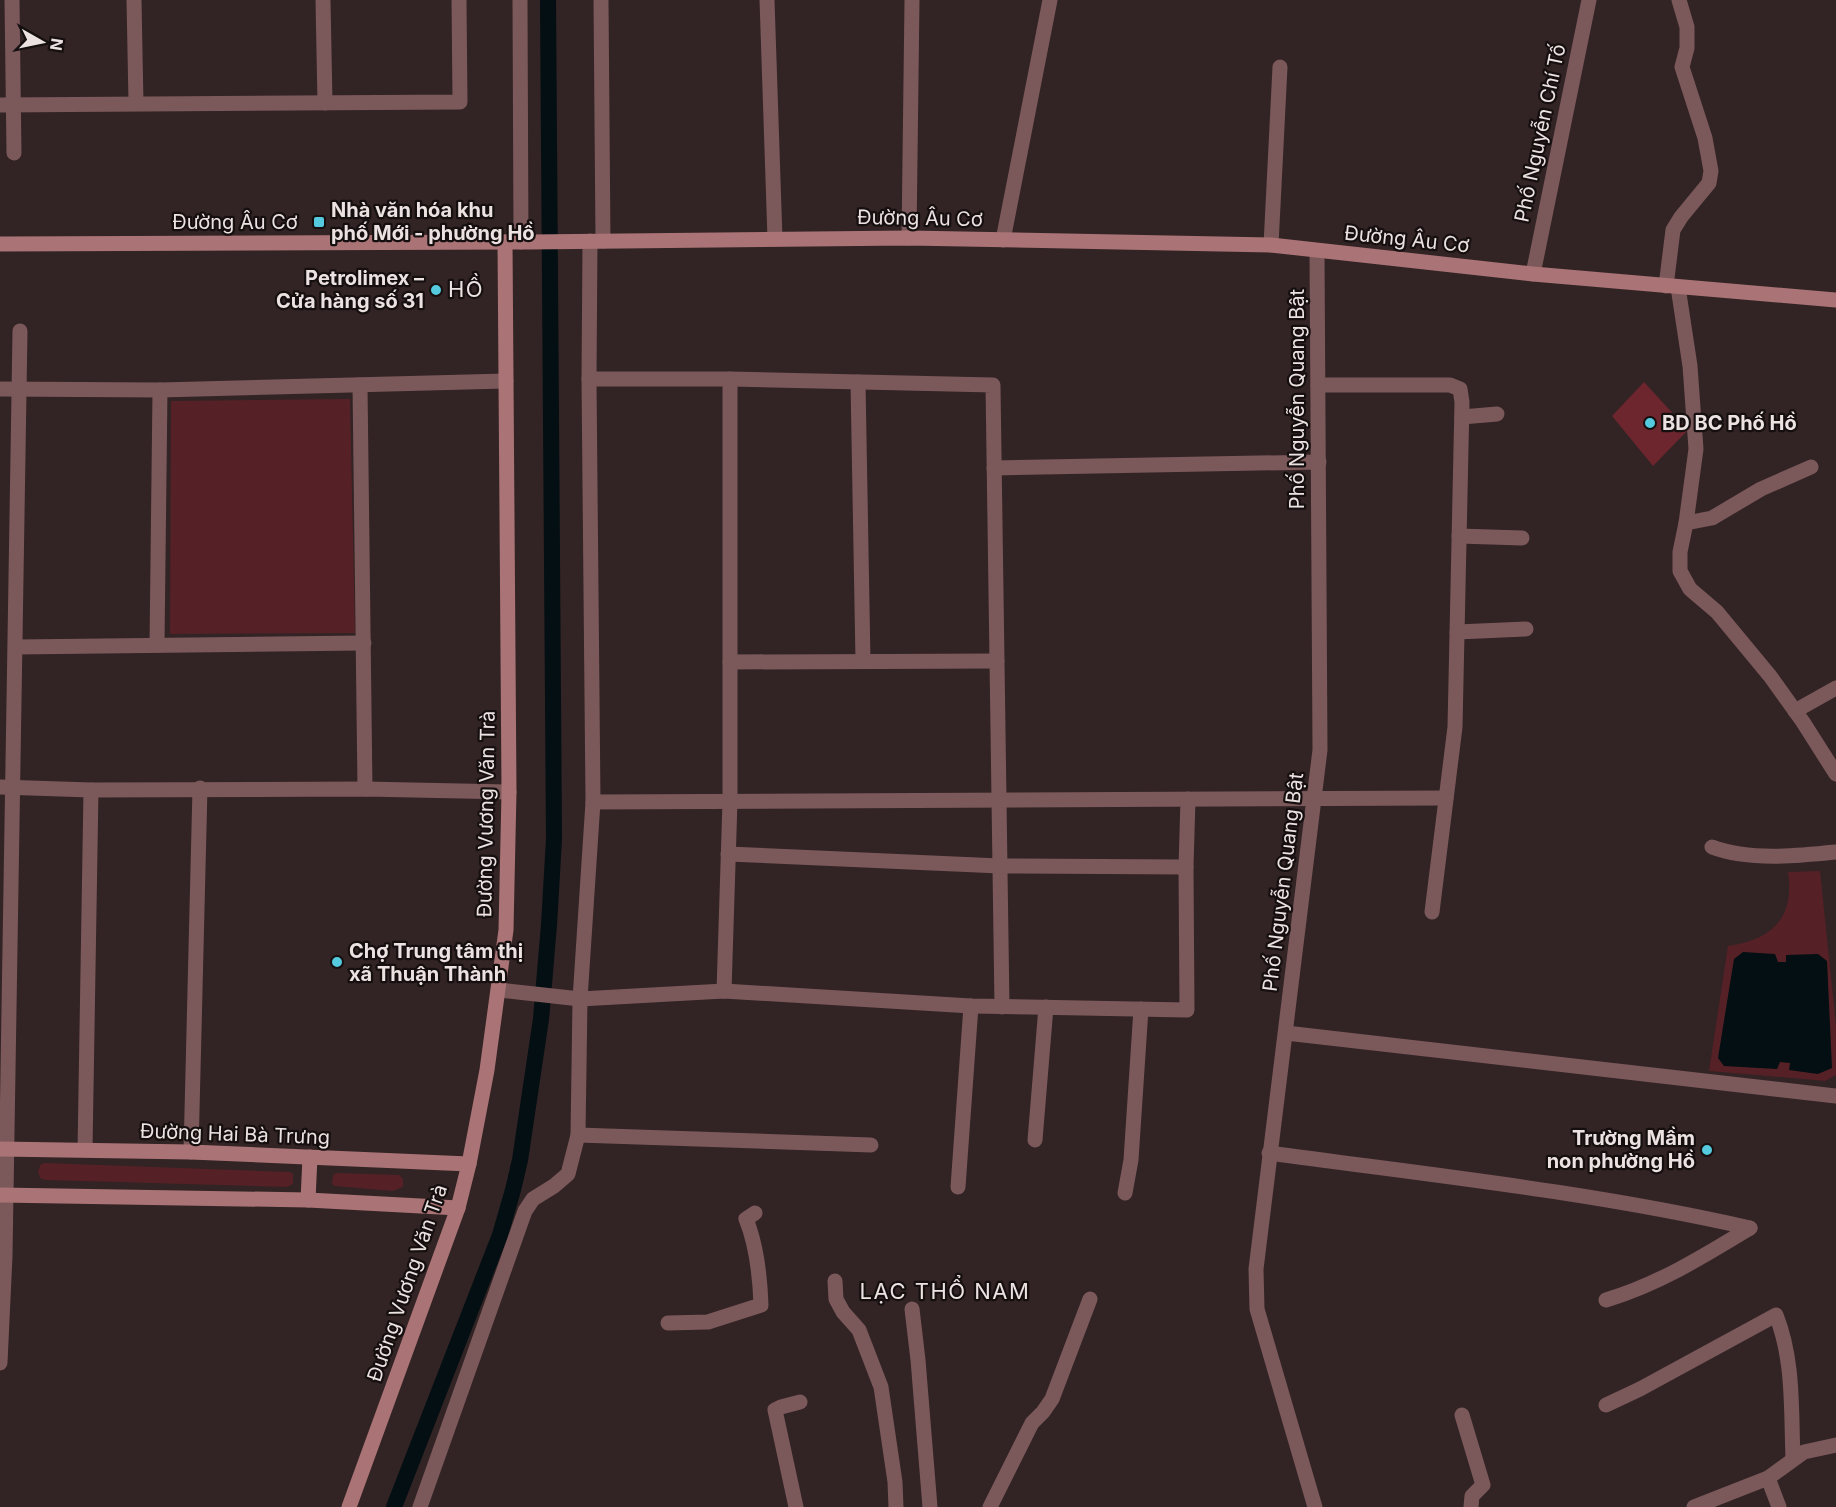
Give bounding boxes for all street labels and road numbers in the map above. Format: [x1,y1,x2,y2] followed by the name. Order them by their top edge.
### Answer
[1509,42,1571,224] street label: Phố Nguyễn Chí Tố
[857,205,983,231] street label: Đường Âu Cơ
[172,210,298,234] street label: Đường Âu Cơ
[1343,221,1471,258] street label: Đường Âu Cơ
[1285,288,1309,509] street label: Phố Nguyễn Quang Bật
[472,710,500,918] street label: Đường Vương Văn Trà
[1258,771,1308,993] street label: Phố Nguyễn Quang Bật
[140,1119,330,1149] street label: Đường Hai Bà Trưng
[362,1181,452,1385] street label: Đường Vương Văn Trà

